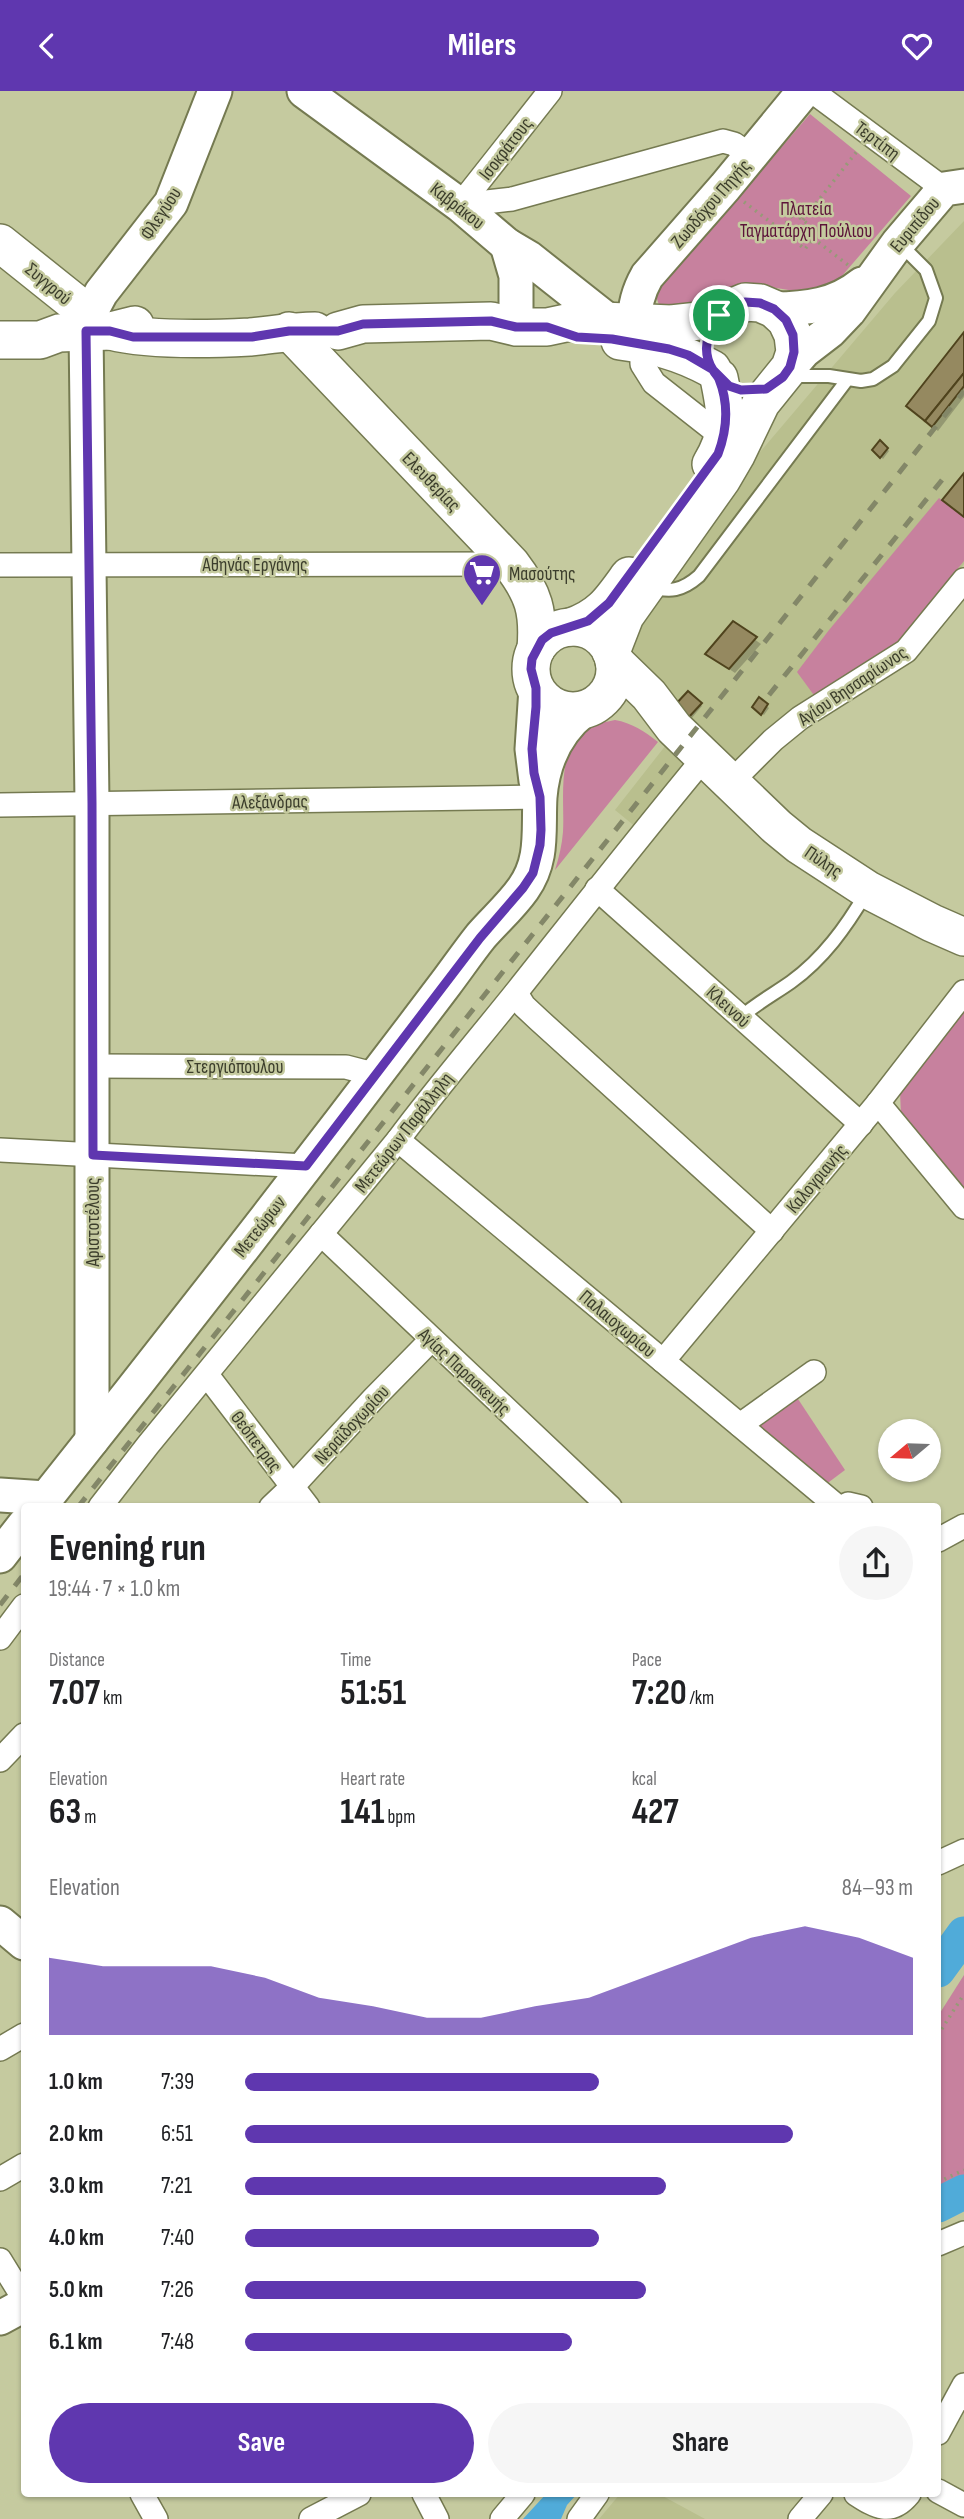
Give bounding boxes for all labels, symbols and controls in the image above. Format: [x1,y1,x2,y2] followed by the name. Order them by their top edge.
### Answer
[448,26,516,65] text: Milers
[28,27,66,65] icon: back
[898,27,936,65] icon: heart
[475,113,538,185] street label: Ισοκράτους
[850,117,904,166] street label: Τερτίπη
[666,155,756,253] street label: Ζωοδόχου Πηγής
[425,178,489,235] street label: Καβράκου
[136,183,187,244] street label: Φλεγύου
[885,193,945,257] street label: Ευριπίδου
[740,198,872,243] park label: Πλατεία Ταγματάρχη Πούλιου
[20,258,76,310] street label: Συγγρού
[689,285,749,345] pin
[700,296,738,334] icon: arrive
[397,447,465,517] street label: Ελευθερίας
[461,552,503,607] supermarket icon: Μασούτης
[202,554,308,577] street label: Αθηνάς Εργάνης
[509,563,575,586] place label: Μασούτης
[793,641,912,732] street label: Αγίου Βησσαρίωνος
[231,790,308,815] street label: Αλεξάνδρας
[800,841,846,883] street label: Πύλης
[701,981,755,1033] street label: Κλεινού
[187,1056,283,1079] street label: Στεργιόπουλου
[350,1068,458,1198] street label: Μετεώρων Παράλληλη
[782,1140,853,1218] street label: Καλογριανής
[82,1178,105,1267] street label: Αριστοτέλους
[229,1192,291,1262] street label: Μετεώρων
[574,1286,660,1363] street label: Παλαιοχωρίου
[412,1323,515,1421] street label: Αγίας Παρασκευής
[310,1381,394,1469] street label: Νεραϊδοχωρίου
[225,1407,286,1477] street label: Θεόπετρας
[878,1419,942,1482] north arrow
[878,1419,941,1482] map controls
[49,1526,206,1571] text: Evening run
[839,1526,913,1600] button: share
[49,1575,180,1603] text: 19:44 · 7 × 1.0 km
[49,1649,105,1672] text: Distance
[340,1649,371,1672] text: Time
[632,1649,662,1672] text: Pace
[49,1672,100,1715] text: 7.07
[340,1672,406,1715] text: 51:51
[632,1672,687,1715] text: 7:20
[100,1687,123,1710] text: km
[687,1687,714,1710] text: /km
[49,1768,108,1791] text: Elevation
[340,1768,405,1791] text: Heart rate
[632,1768,657,1791] text: kcal
[49,1791,81,1834] text: 63
[340,1791,384,1834] text: 141
[632,1791,679,1834] text: 427
[81,1806,96,1829] text: m
[384,1806,415,1829] text: bpm
[49,1874,120,1902] text: Elevation
[842,1874,913,1902] text: 84–93 m
[49,2068,103,2096] text: 1.0 km
[161,2068,194,2096] text: 7:39
[49,2120,103,2148] text: 2.0 km
[161,2120,193,2148] text: 6:51
[49,2172,104,2200] text: 3.0 km
[161,2172,192,2200] text: 7:21
[49,2224,104,2252] text: 4.0 km
[161,2224,194,2252] text: 7:40
[49,2276,103,2304] text: 5.0 km
[161,2276,194,2304] text: 7:26
[49,2328,102,2356] text: 6.1 km
[161,2328,194,2356] text: 7:48
[49,2403,474,2483] button: Save
[488,2403,913,2483] button: Share

